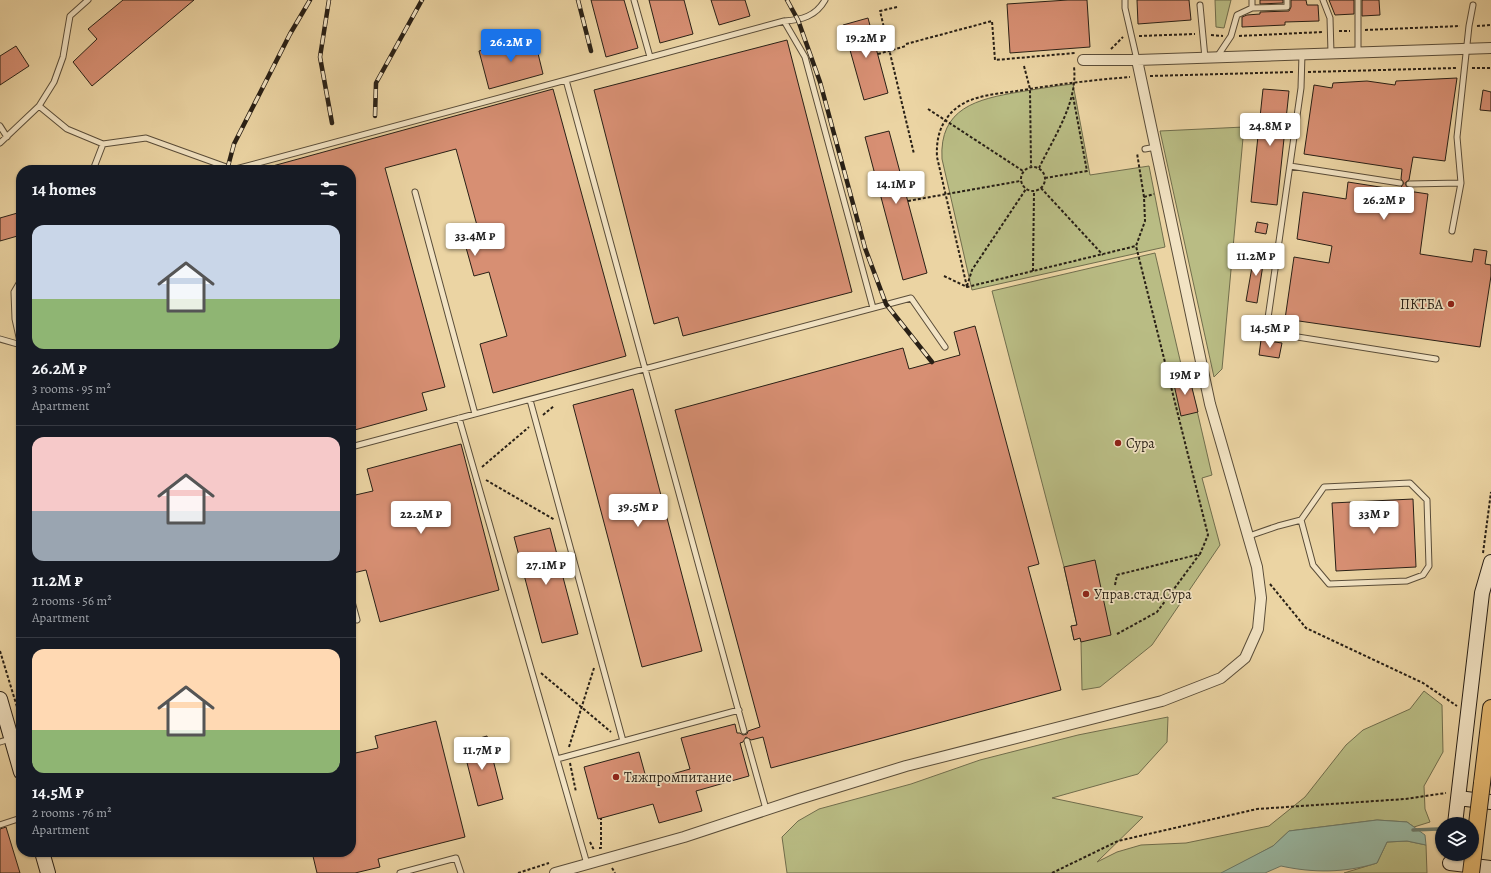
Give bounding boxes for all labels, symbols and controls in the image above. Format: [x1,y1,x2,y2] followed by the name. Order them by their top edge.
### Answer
[829,25,903,59] pin: 19.2M ₽
[474,29,548,63] pin: 26.2M ₽
[846,29,886,46] text: 19.2M ₽
[490,33,532,50] text: 26.2M ₽
[1233,113,1307,147] pin: 24.8M ₽
[1249,117,1291,134] text: 24.8M ₽
[859,171,933,205] pin: 14.1M ₽
[877,175,915,192] text: 14.1M ₽
[32,178,96,201] text: 14 homes
[318,178,340,200] icon: filters
[1347,187,1421,221] pin: 26.2M ₽
[1363,191,1405,208] text: 26.2M ₽
[438,223,512,257] pin: 33.4M ₽
[455,227,495,244] text: 33.4M ₽
[1219,243,1293,277] pin: 11.2M ₽
[1237,247,1275,264] text: 11.2M ₽
[150,251,222,323] icon: home
[1400,295,1444,314] place label: ПКТБА
[1446,299,1456,309] marker: ПКТБА
[1233,315,1307,349] pin: 14.5M ₽
[1250,319,1290,336] text: 14.5M ₽
[32,357,87,380] text: 26.2M ₽
[1157,362,1213,396] pin: 19M ₽
[1170,366,1200,383] text: 19M ₽
[32,380,111,397] text: 3 rooms · 95 m²
[32,397,90,414] text: Apartment
[1126,434,1155,453] place label: Сура
[1113,438,1123,448] marker: Сура
[150,463,222,535] icon: home
[601,494,675,528] pin: 39.5M ₽
[618,498,658,515] text: 39.5M ₽
[384,501,458,535] pin: 22.2M ₽
[1346,501,1402,535] pin: 33M ₽
[400,505,442,522] text: 22.2M ₽
[1359,505,1389,522] text: 33M ₽
[509,552,583,586] pin: 27.1M ₽
[526,556,566,573] text: 27.1M ₽
[32,569,83,592] text: 11.2M ₽
[1094,585,1192,604] place label: Управ.стад.Сура
[1081,589,1091,599] marker: Управ.стад.Сура
[32,592,112,609] text: 2 rooms · 56 m²
[32,609,90,626] text: Apartment
[150,675,222,747] icon: home
[445,737,519,771] pin: 11.7M ₽
[463,741,501,758] text: 11.7M ₽
[624,768,732,787] place label: Тяжпромпитание
[611,772,621,782] marker: Тяжпромпитание
[32,781,84,804] text: 14.5M ₽
[32,804,111,821] text: 2 rooms · 76 m²
[1435,817,1479,861] map controls
[1435,817,1479,861] button: layers
[32,821,90,838] text: Apartment

